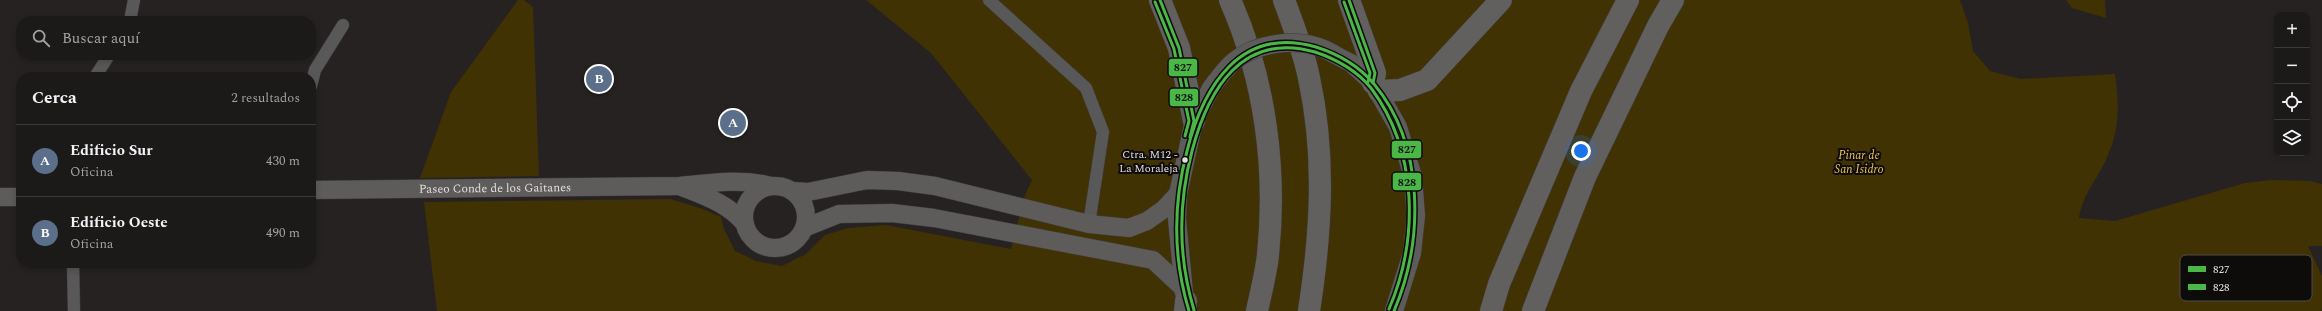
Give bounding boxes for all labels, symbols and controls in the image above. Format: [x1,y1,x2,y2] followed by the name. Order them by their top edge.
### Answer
[2274,12,2310,156] map controls
[2274,12,2310,48] button: +
[16,16,316,60] search box
[30,27,52,49] icon: search
[62,27,140,50] text: Buscar aquí
[2274,48,2310,84] button: −
[1168,58,1198,77] line badge: 827
[1174,59,1192,76] text: 827
[586,64,612,94] pin: B
[2274,84,2310,120] button: locate
[32,85,77,111] text: Cerca
[231,88,300,108] text: 2 resultados
[1169,88,1199,107] line badge: 828
[1175,89,1193,106] text: 828
[720,108,746,138] pin: A
[2274,120,2310,156] button: layers
[70,139,153,162] text: Edificio Sur
[1391,140,1422,159] line badge: 827
[1398,141,1416,158] text: 827
[1571,141,1591,161] your location
[1119,146,1179,177] place label: Ctra. M12 - La Moraleja
[1834,146,1884,179] park label: Pinar de San Isidro
[40,151,50,171] text: A
[266,151,300,171] text: 430 m
[1180,155,1190,165] marker: Ctra. M12 - La Moraleja
[70,162,113,182] text: Oficina
[1392,172,1422,191] line badge: 828
[1398,174,1416,191] text: 828
[419,178,571,199] street label: Paseo Conde de los Gaitanes
[70,211,168,234] text: Edificio Oeste
[40,223,50,243] text: B
[266,223,300,243] text: 490 m
[70,234,113,254] text: Oficina
[2180,255,2312,301] legend
[2213,261,2230,278] text: 827
[2213,279,2230,296] text: 828

